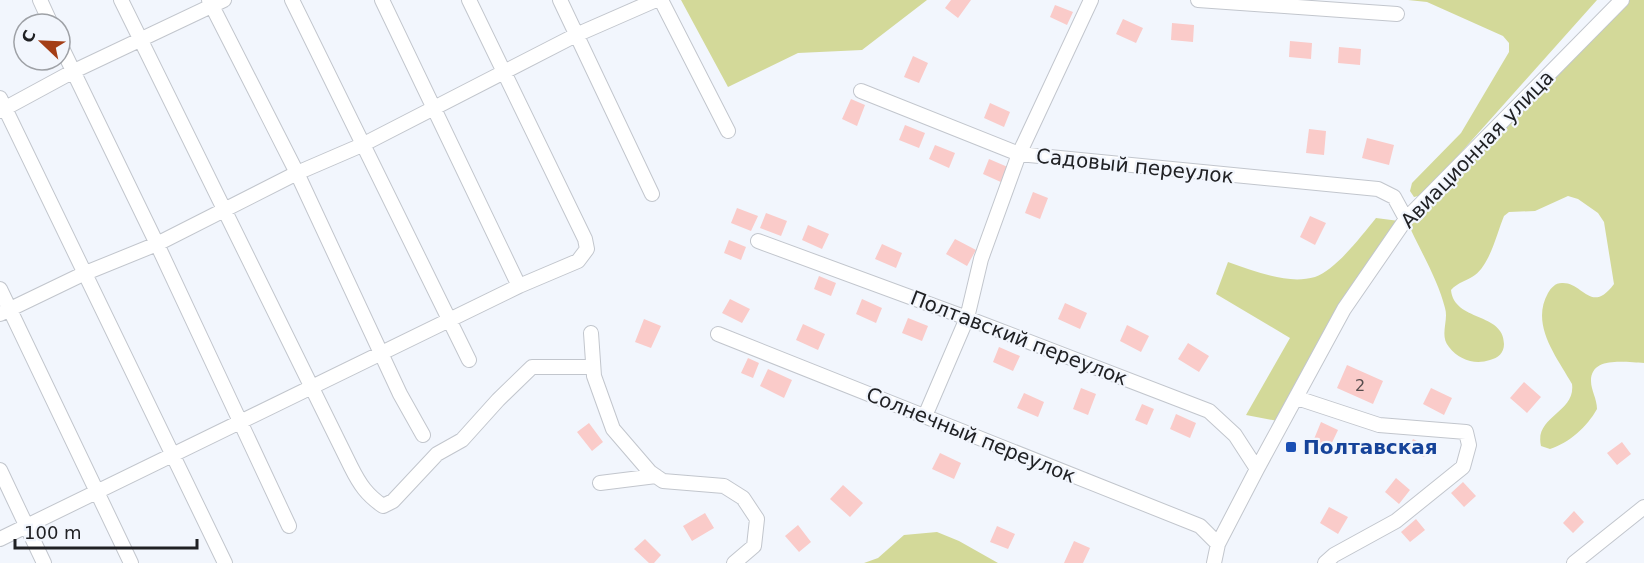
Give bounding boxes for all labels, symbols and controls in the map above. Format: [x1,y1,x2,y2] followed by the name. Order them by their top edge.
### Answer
[12,12,72,72] north arrow
[18,27,40,45] text: С
[1395,65,1559,233] street label: Авиационная улица
[1035,144,1235,188] street label: Садовый переулок
[907,285,1131,391] street label: Полтавский переулок
[1355,376,1365,395] house number: 2
[863,382,1079,488] street label: Солнечный переулок
[1303,435,1438,459] place label: Полтавская
[1284,440,1298,454] marker: Полтавская
[15,512,196,550] scale bar
[24,522,82,543] text: 100 m

